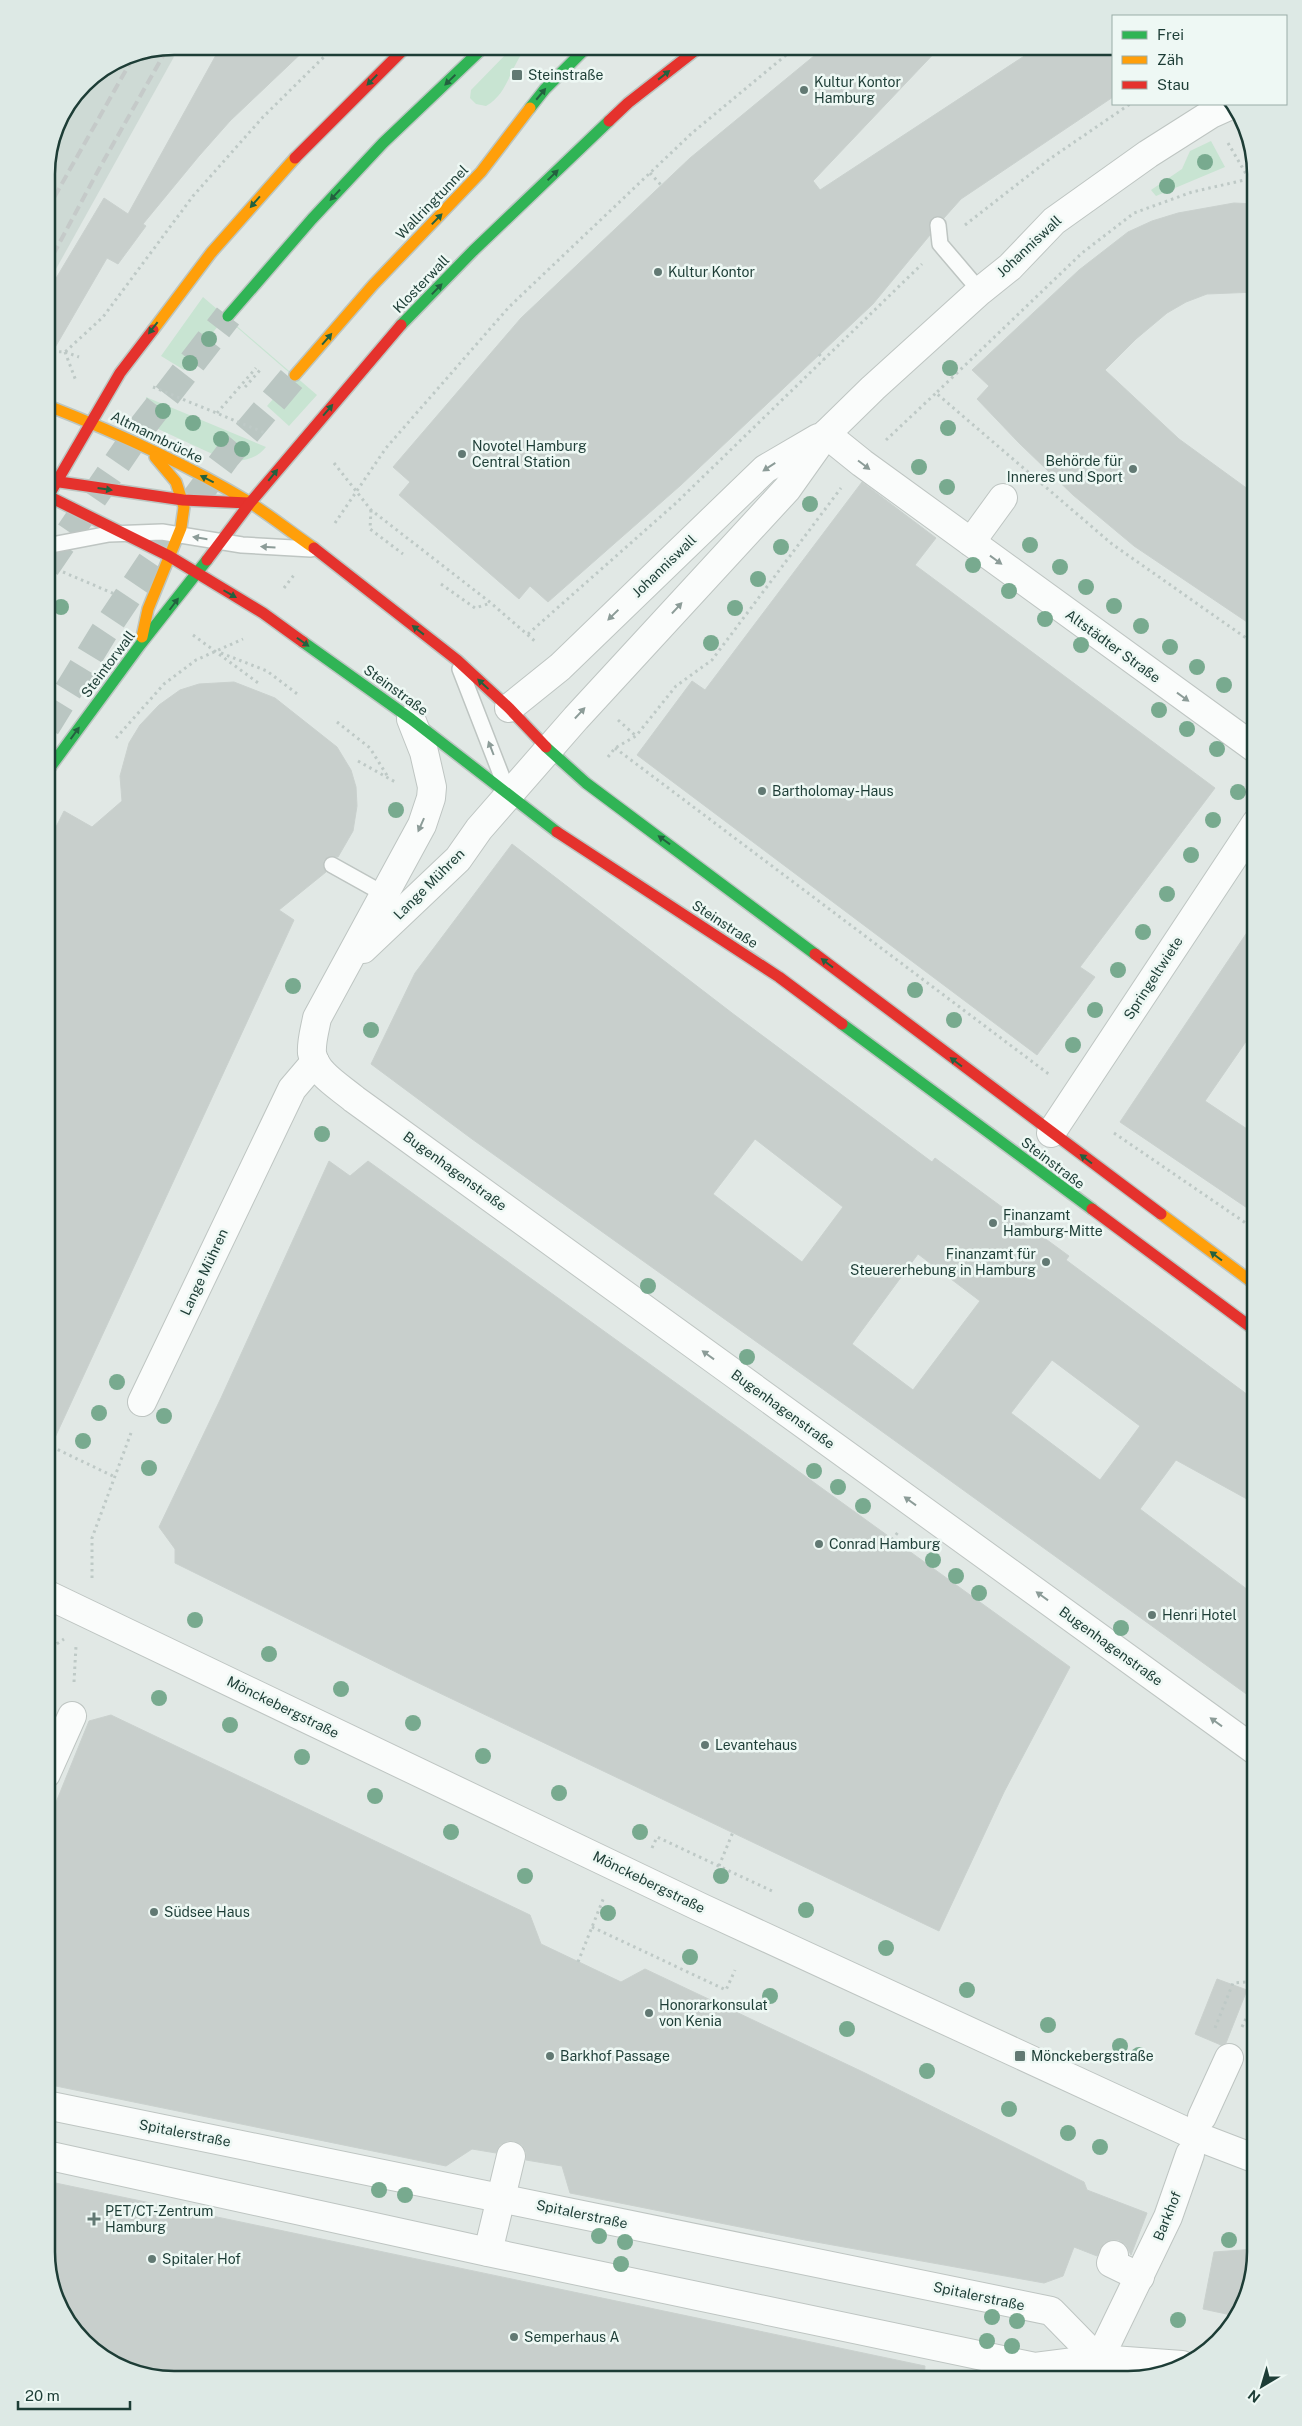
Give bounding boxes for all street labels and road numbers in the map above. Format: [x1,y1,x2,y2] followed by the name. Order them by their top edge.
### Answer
[393,162,471,242] street label: Wallringtunnel
[993,212,1065,280] street label: Johanniswall
[390,252,452,316] street label: Klosterwall
[109,408,206,466] street label: Altmannbrücke
[629,532,699,600] street label: Johanniswall
[1062,606,1164,686] street label: Altstädter Straße
[78,628,138,700] street label: Steintorwall
[361,661,431,719] street label: Steinstraße
[390,845,468,923] street label: Lange Mühren
[689,897,761,951] street label: Steinstraße
[1120,934,1186,1022] street label: Springeltwiete
[400,1128,510,1214] street label: Bugenhagenstraße
[1018,1134,1088,1192] street label: Steinstraße
[177,1226,231,1318] street label: Lange Mühren
[728,1366,838,1452] street label: Bugenhagenstraße
[1056,1603,1166,1689] street label: Bugenhagenstraße
[224,1673,342,1741] street label: Mönckebergstraße
[590,1848,708,1916] street label: Mönckebergstraße
[138,2116,232,2150] street label: Spitalerstraße
[1150,2189,1184,2243] street label: Barkhof
[535,2196,629,2232] street label: Spitalerstraße
[932,2278,1026,2314] street label: Spitalerstraße

